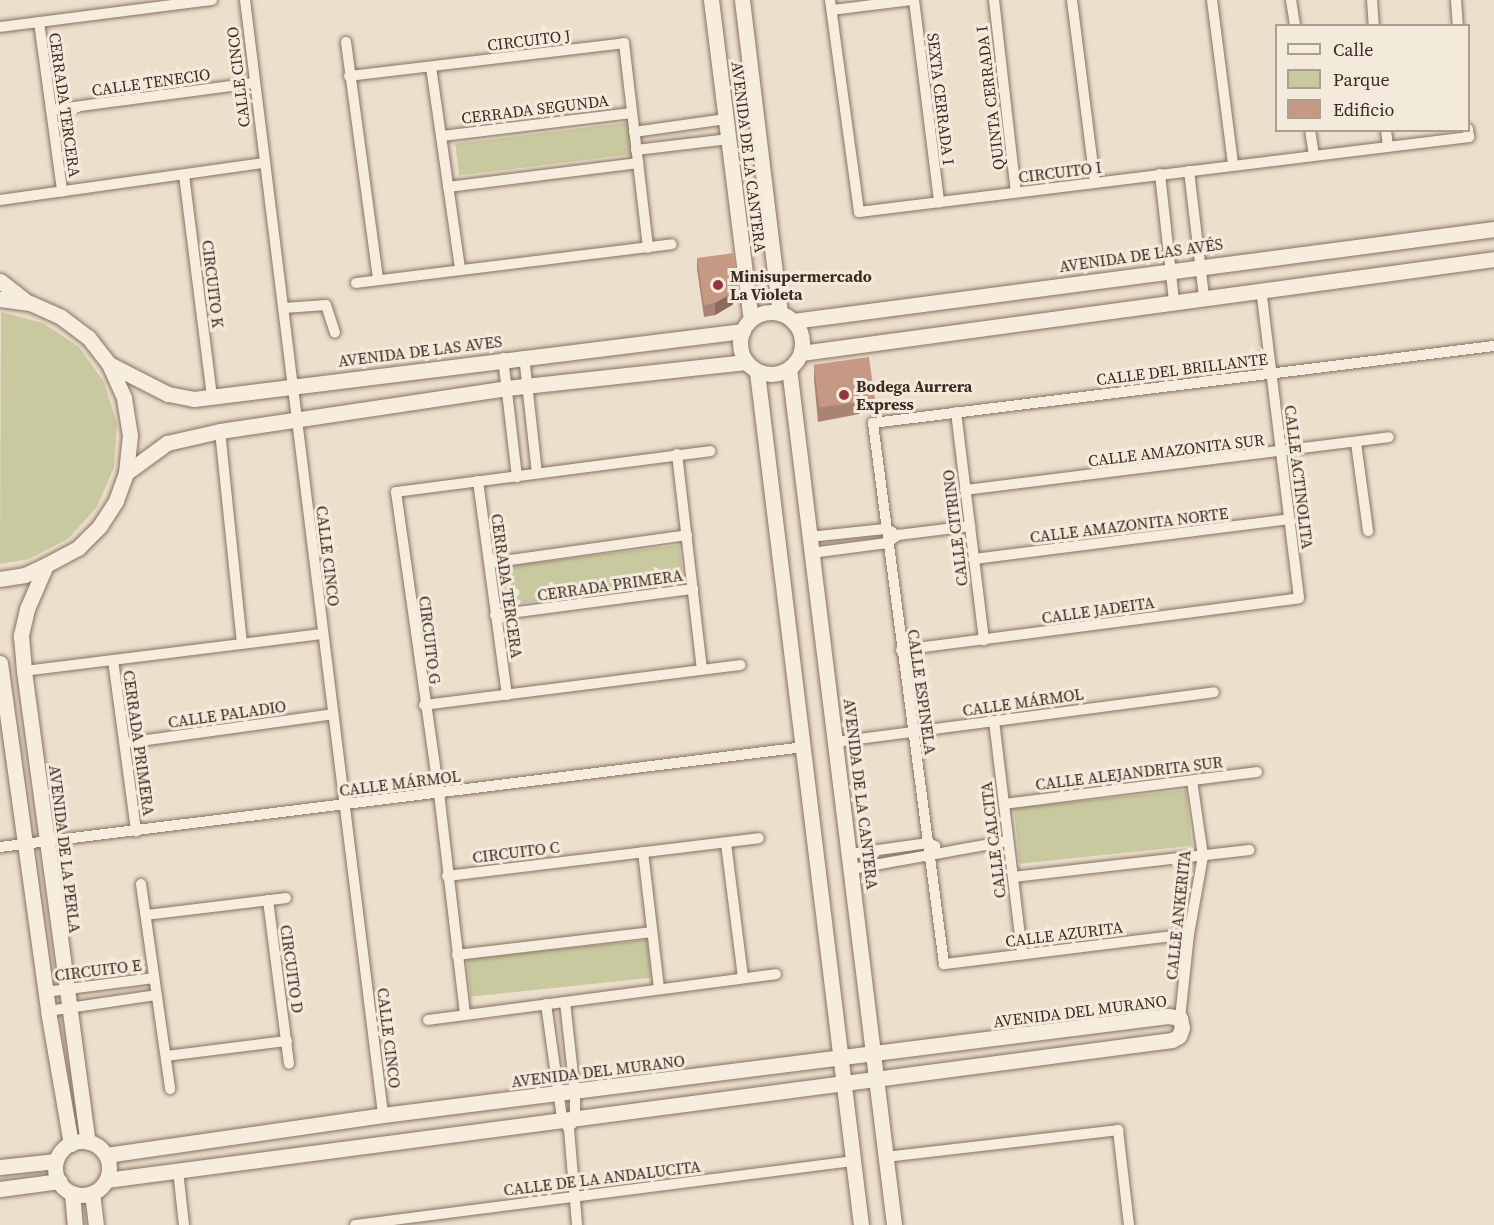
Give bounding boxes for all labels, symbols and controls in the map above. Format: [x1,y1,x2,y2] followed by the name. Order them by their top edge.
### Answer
[1275,24,1470,132] legend
[486,25,572,55] street label: CIRCUITO J
[972,25,1008,171] street label: QUINTA CERRADA I
[222,26,254,128] street label: CALLE CINCO
[45,31,85,179] street label: CERRADA TERCERA
[923,32,959,166] street label: SEXTA CERRADA I
[1333,37,1373,62] text: Calle
[728,60,770,254] street label: AVENIDA DE LA CANTERA
[90,64,212,100] street label: CALLE TENECIO
[1333,67,1390,92] text: Parque
[460,90,610,128] street label: CERRADA SEGUNDA
[1333,97,1394,122] text: Edificio
[1017,157,1103,187] street label: CIRCUITO I
[1058,234,1224,276] street label: AVENIDA DE LAS AVÉS
[198,239,228,329] street label: CIRCUITO K
[730,266,872,304] place label: Minisupermercado La Violeta
[711,278,725,292] marker: Minisupermercado La Violeta
[337,331,503,371] street label: AVENIDA DE LAS AVES
[1095,349,1269,389] street label: CALLE DEL BRILLANTE
[856,376,972,414] place label: Bodega Aurrera Express
[837,388,851,402] marker: Bodega Aurrera Express
[1281,404,1317,550] street label: CALLE ACTINOLITA
[1087,430,1265,470] street label: CALLE AMAZONITA SUR
[938,469,972,587] street label: CALLE CITRINO
[1029,503,1229,547] street label: CALLE AMAZONITA NORTE
[312,505,344,607] street label: CALLE CINCO
[487,512,527,660] street label: CERRADA TERCERA
[536,565,684,605] street label: CERRADA PRIMERA
[1040,593,1156,627] street label: CALLE JADEITA
[415,595,445,685] street label: CIRCUITO G
[904,628,940,756] street label: CALLE ESPINELA
[119,669,159,817] street label: CERRADA PRIMERA
[961,684,1085,720] street label: CALLE MÁRMOL
[167,696,287,732] street label: CALLE PALADIO
[840,697,882,891] street label: AVENIDA DE LA CANTERA
[1034,752,1224,794] street label: CALLE ALEJANDRITA SUR
[45,764,85,934] street label: AVENIDA DE LA PERLA
[338,766,462,800] street label: CALLE MÁRMOL
[976,781,1010,899] street label: CALLE CALCITA
[471,837,561,867] street label: CIRCUITO C
[1162,849,1194,981] street label: CALLE ANKERITA
[1004,917,1124,951] street label: CALLE AZURITA
[276,923,308,1015] street label: CIRCUITO D
[53,955,143,985] street label: CIRCUITO E
[373,987,405,1089] street label: CALLE CINCO
[992,991,1168,1031] street label: AVENIDA DEL MURANO
[510,1051,686,1091] street label: AVENIDA DEL MURANO
[502,1156,702,1200] street label: CALLE DE LA ANDALUCITA

